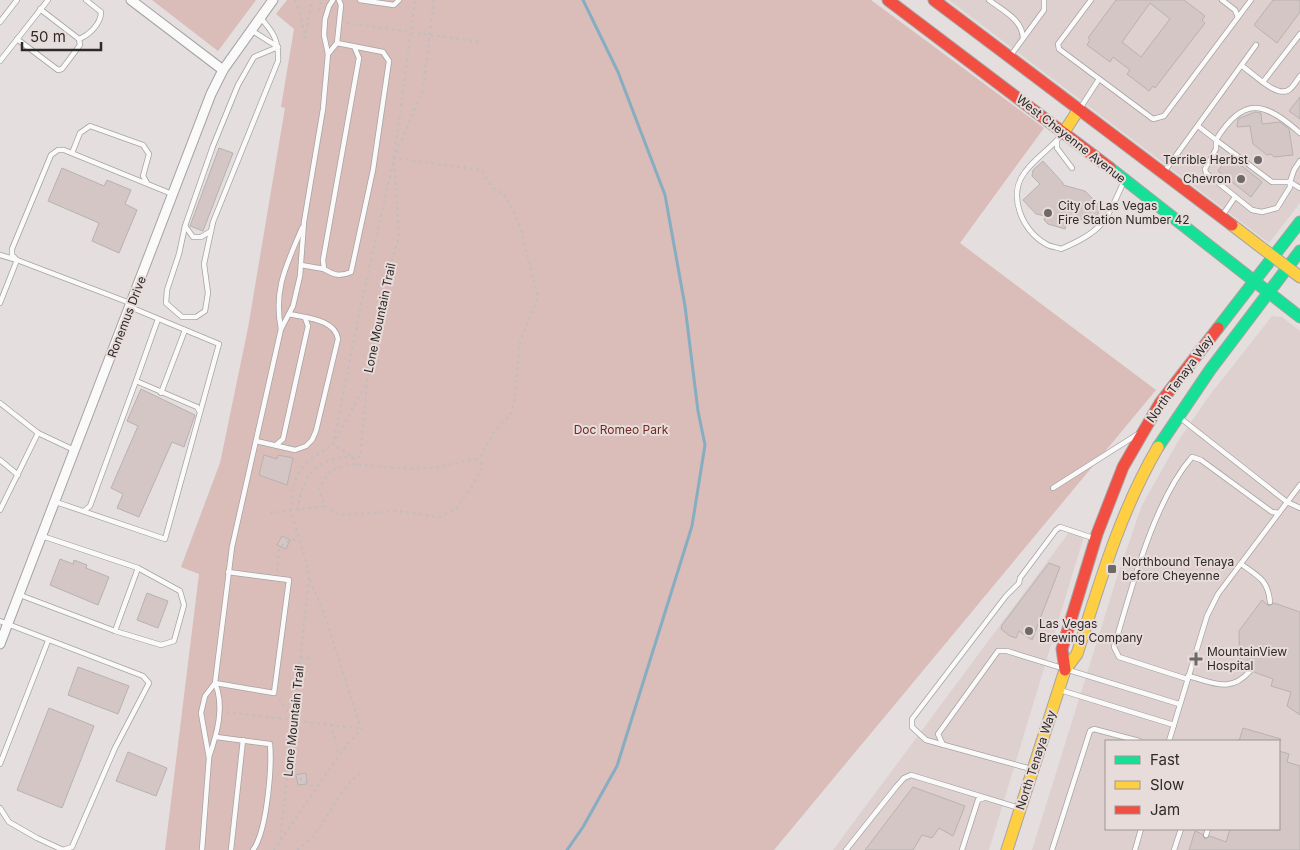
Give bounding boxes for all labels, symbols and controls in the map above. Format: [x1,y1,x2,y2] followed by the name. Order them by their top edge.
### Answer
[22,20,101,52] scale bar
[30,27,66,46] text: 50 m
[1014,91,1129,186] street label: West Cheyenne Avenue
[1163,152,1248,167] place label: Terrible Herbst
[1252,154,1264,166] marker: Terrible Herbst
[1183,171,1231,186] place label: Chevron
[1235,173,1247,185] marker: Chevron
[1058,198,1190,227] place label: City of Las Vegas Fire Station Number 42
[1042,207,1054,219] marker: City of Las Vegas Fire Station Number 42
[361,262,398,374] street label: Lone Mountain Trail
[104,274,149,360] street label: Ronemus Drive
[1143,332,1216,425] street label: North Tenaya Way
[574,422,669,437] park label: Doc Romeo Park
[1122,554,1234,583] place label: Northbound Tenaya before Cheyenne
[1106,563,1118,575] marker: Northbound Tenaya before Cheyenne
[1039,616,1143,645] place label: Las Vegas Brewing Company
[1023,625,1035,637] marker: Las Vegas Brewing Company
[1207,644,1287,673] place label: MountainView Hospital
[1189,652,1203,666] marker: MountainView Hospital
[280,665,307,777] street label: Lone Mountain Trail
[1012,708,1059,812] street label: North Tenaya Way
[1105,740,1280,830] legend
[1150,750,1180,769] text: Fast
[1150,775,1184,794] text: Slow
[1150,800,1180,819] text: Jam

